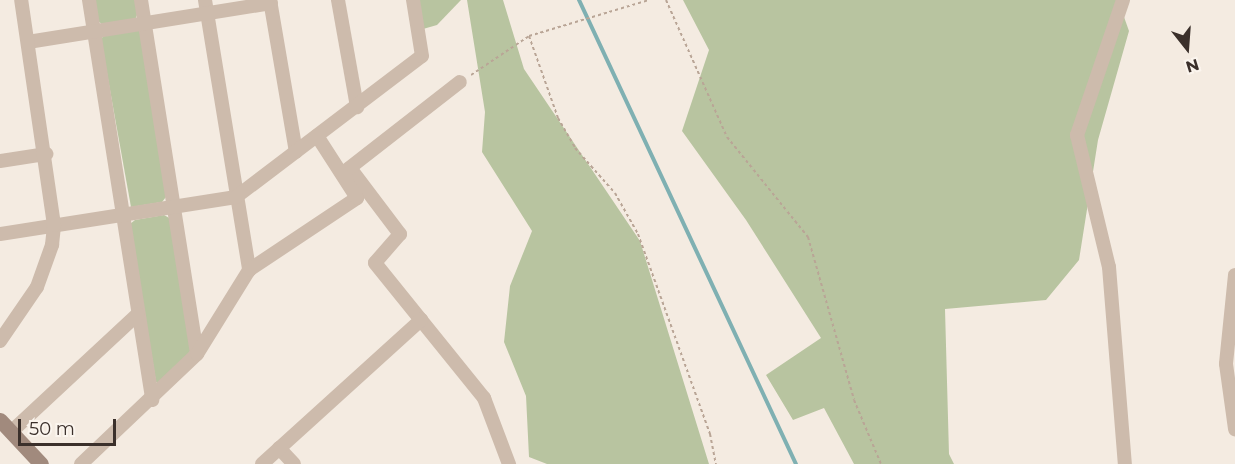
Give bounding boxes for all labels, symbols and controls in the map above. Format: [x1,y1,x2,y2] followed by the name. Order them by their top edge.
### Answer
[1157,18,1217,78] north arrow
[1183,55,1201,77] text: N
[21,407,118,445] scale bar
[29,418,75,440] text: 50 m

